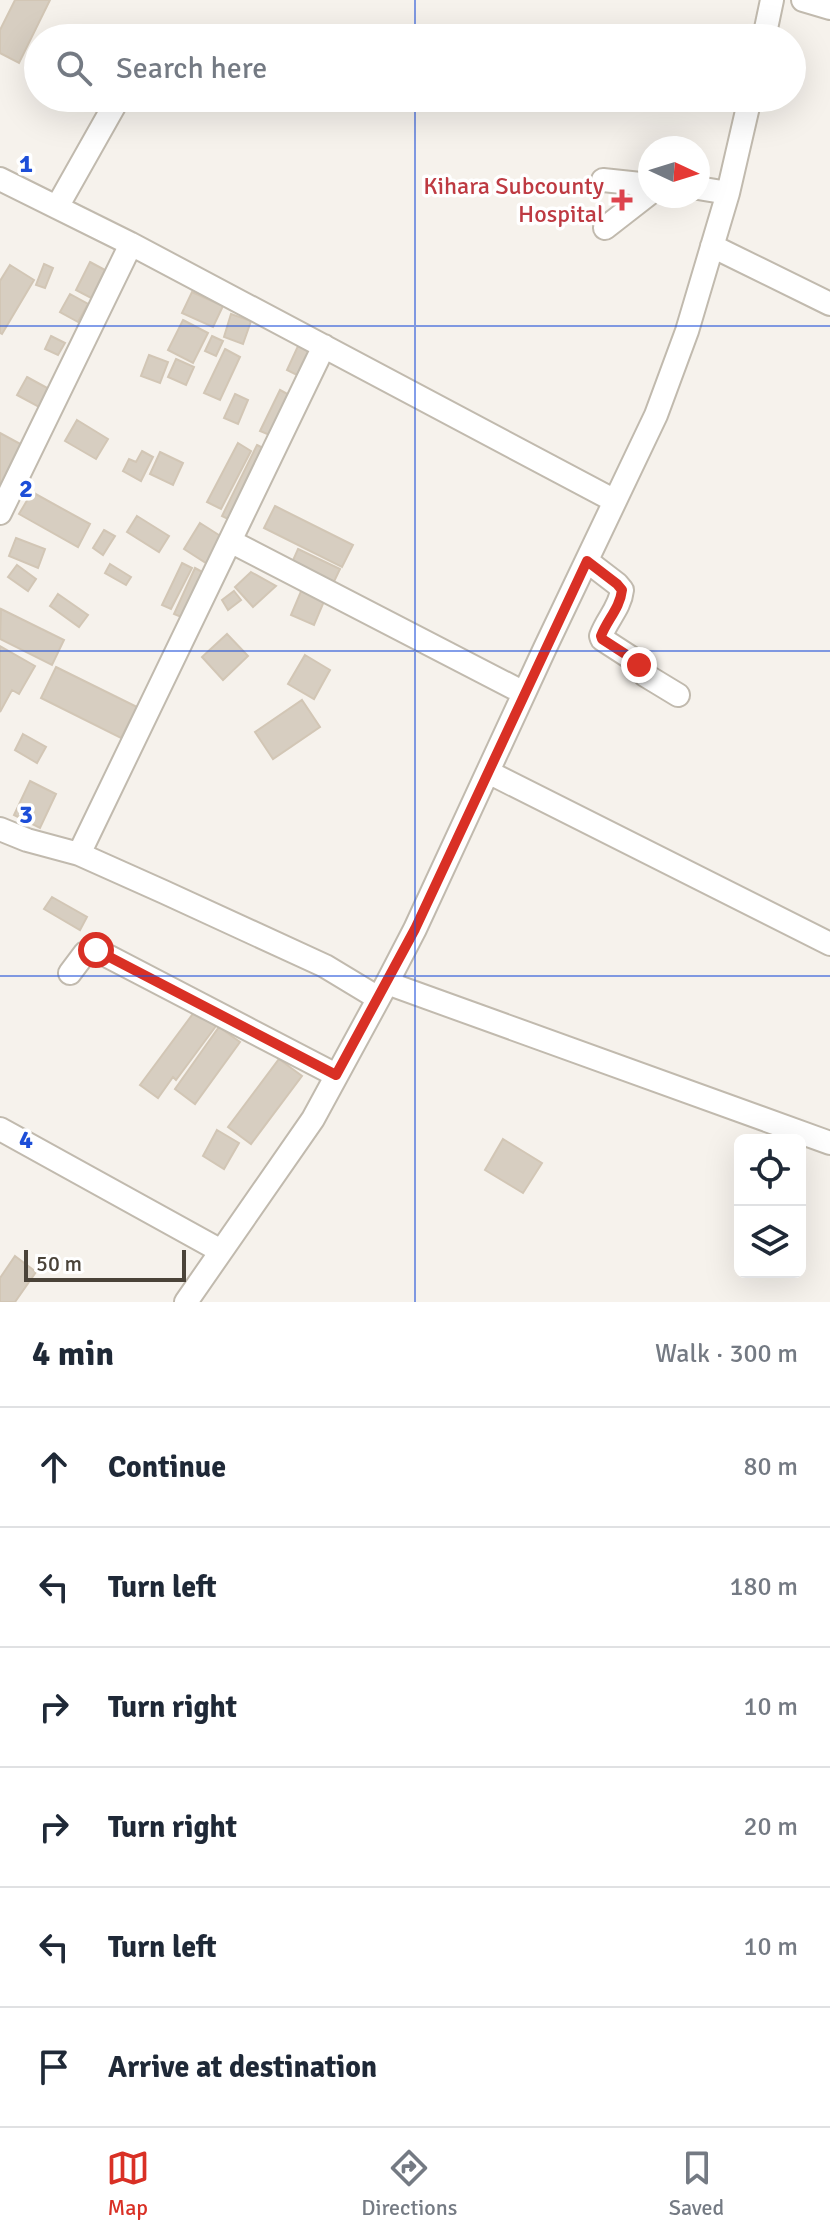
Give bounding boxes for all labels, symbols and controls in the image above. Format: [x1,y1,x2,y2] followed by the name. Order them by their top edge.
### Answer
[24,24,806,112] search box
[52,46,96,90] icon: search
[116,50,267,87] text: Search here
[638,136,710,208] north arrow
[19,148,33,180] text: 1
[423,171,604,229] place label: Kihara Subcounty Hospital
[611,189,633,211] marker: Kihara Subcounty Hospital
[19,473,33,505] text: 2
[621,647,657,683] route end
[19,799,33,831] text: 3
[78,932,114,968] route start
[19,1124,33,1156] text: 4
[734,1134,806,1278] map controls
[734,1134,806,1206] button: locate
[734,1206,806,1278] button: layers
[24,1246,186,1282] scale bar
[36,1250,82,1277] text: 50 m
[32,1333,114,1375] text: 4 min
[655,1338,798,1370] text: Walk · 300 m
[32,1445,76,1489] icon: ahead
[108,1449,226,1486] text: Continue
[743,1451,798,1483] text: 80 m
[32,1565,76,1609] icon: left
[108,1569,217,1606] text: Turn left
[729,1571,798,1603] text: 180 m
[32,1685,76,1729] icon: right
[108,1689,237,1726] text: Turn right
[743,1691,798,1723] text: 10 m
[32,1805,76,1849] icon: right
[108,1809,237,1846] text: Turn right
[743,1811,798,1843] text: 20 m
[32,1925,76,1969] icon: left
[108,1929,217,1966] text: Turn left
[743,1931,798,1963] text: 10 m
[32,2045,76,2089] icon: arrive
[108,2049,377,2086] text: Arrive at destination
[106,2146,150,2221] tab: Map
[361,2146,457,2221] tab: Directions
[669,2146,724,2221] tab: Saved

